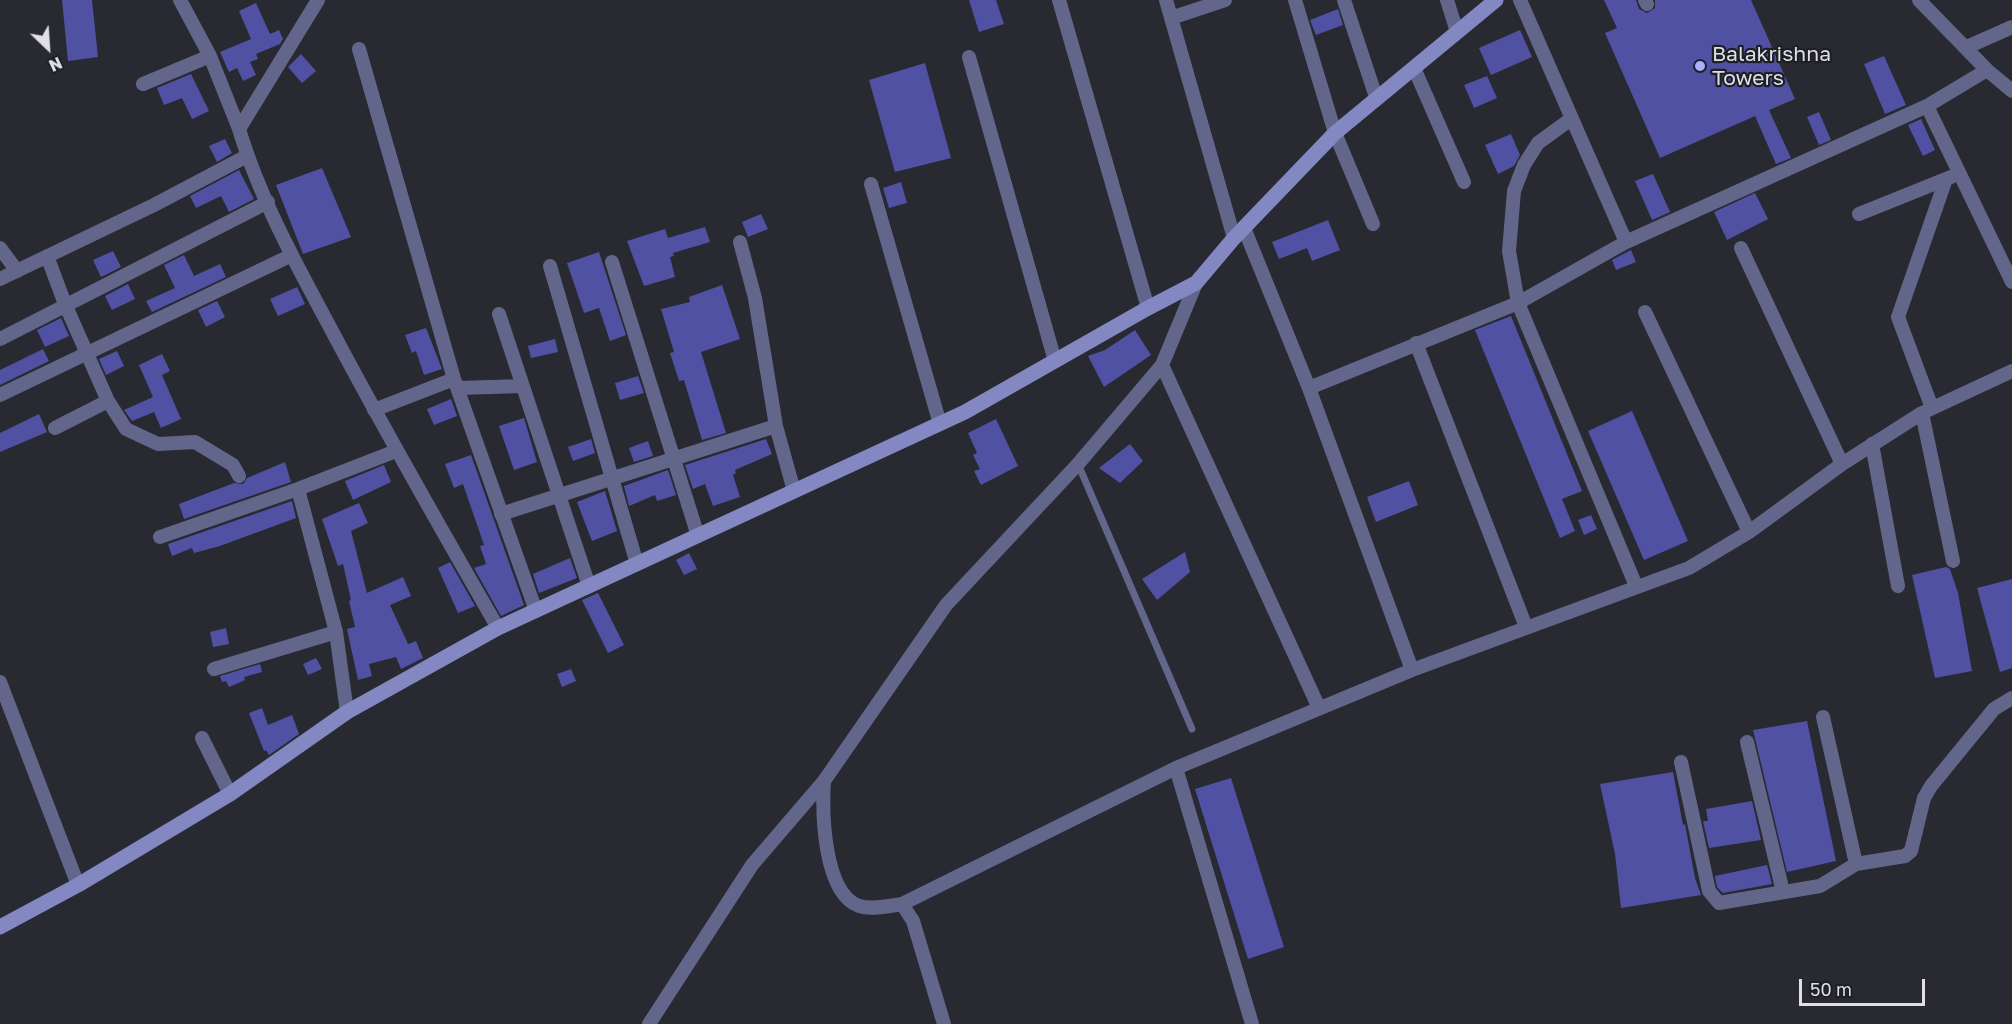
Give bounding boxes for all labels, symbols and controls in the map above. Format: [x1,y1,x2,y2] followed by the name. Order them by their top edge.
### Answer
[18,18,78,78] north arrow
[1712,41,1831,91] place label: Balakrishna Towers
[46,53,65,76] text: N
[1693,59,1707,73] marker: Balakrishna Towers
[1802,967,1928,1005] scale bar
[1810,978,1852,1000] text: 50 m

